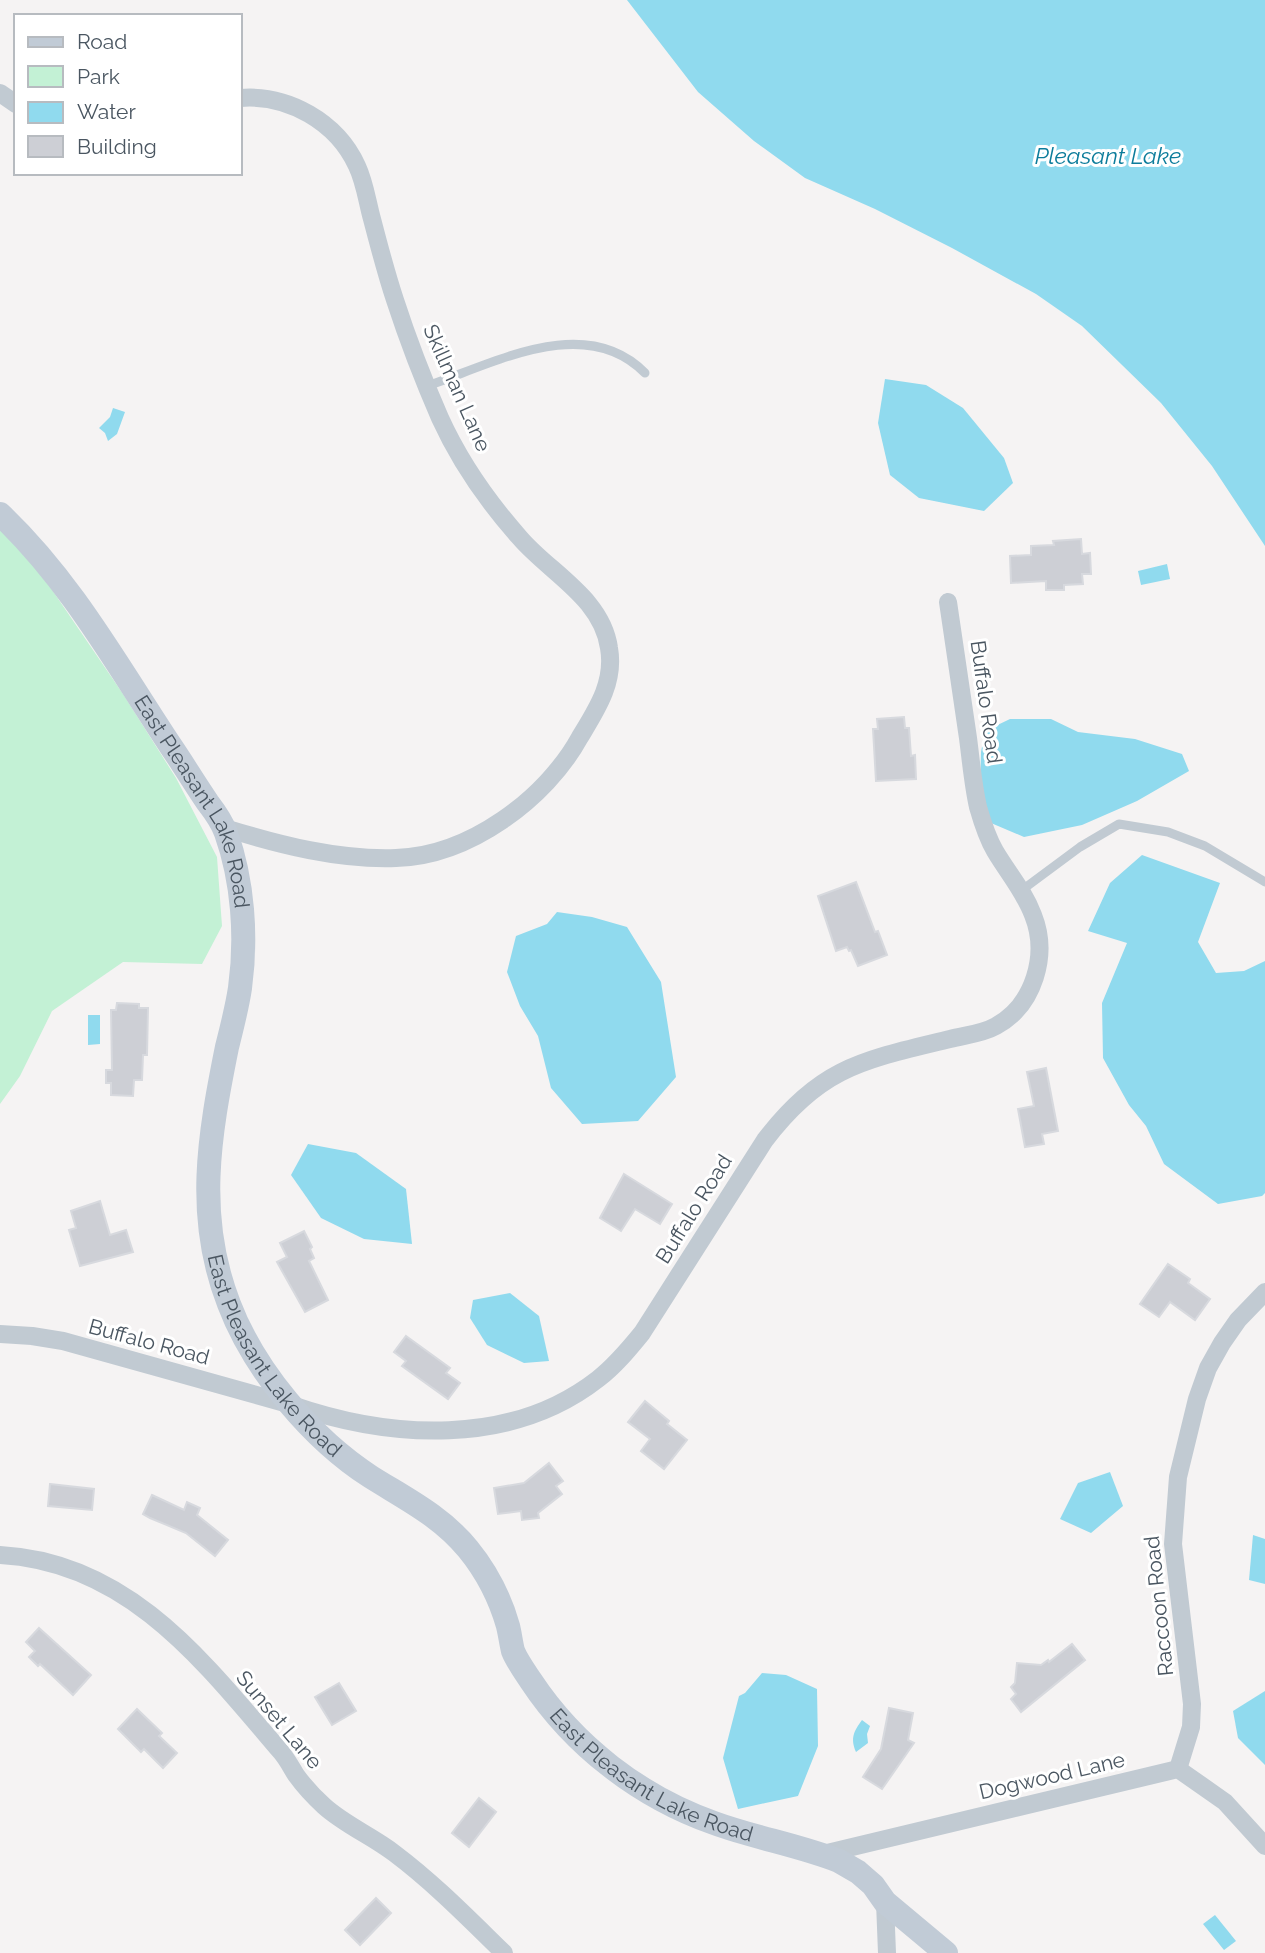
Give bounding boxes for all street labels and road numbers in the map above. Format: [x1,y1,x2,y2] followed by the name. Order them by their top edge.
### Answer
[418,320,497,455] street label: Skillman Lane
[965,639,1008,765] street label: Buffalo Road
[129,691,255,909] street label: East Pleasant Lake Road
[650,1150,737,1268] street label: Buffalo Road
[203,1252,347,1462] street label: East Pleasant Lake Road
[86,1313,212,1370] street label: Buffalo Road
[1139,1535,1178,1677] street label: Raccoon Road
[231,1665,328,1774] street label: Sunset Lane
[545,1703,756,1847] street label: East Pleasant Lake Road
[977,1747,1127,1804] street label: Dogwood Lane

